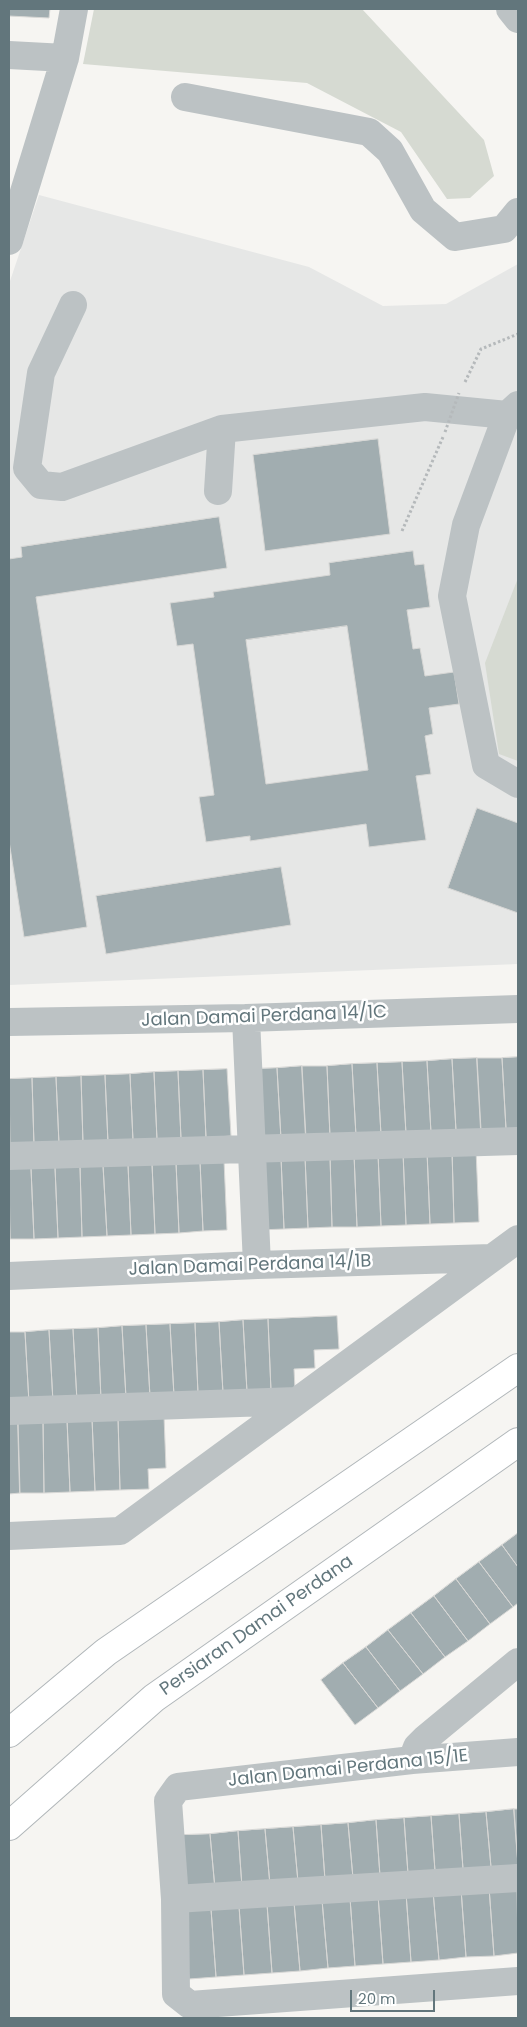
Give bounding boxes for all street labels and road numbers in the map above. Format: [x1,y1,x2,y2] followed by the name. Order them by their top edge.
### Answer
[141,1002,387,1032] street label: Jalan Damai Perdana 14/1C
[128,1251,372,1281] street label: Jalan Damai Perdana 14/1B
[156,1551,358,1701] street label: Persiaran Damai Perdana
[227,1746,469,1792] street label: Jalan Damai Perdana 15/1E

